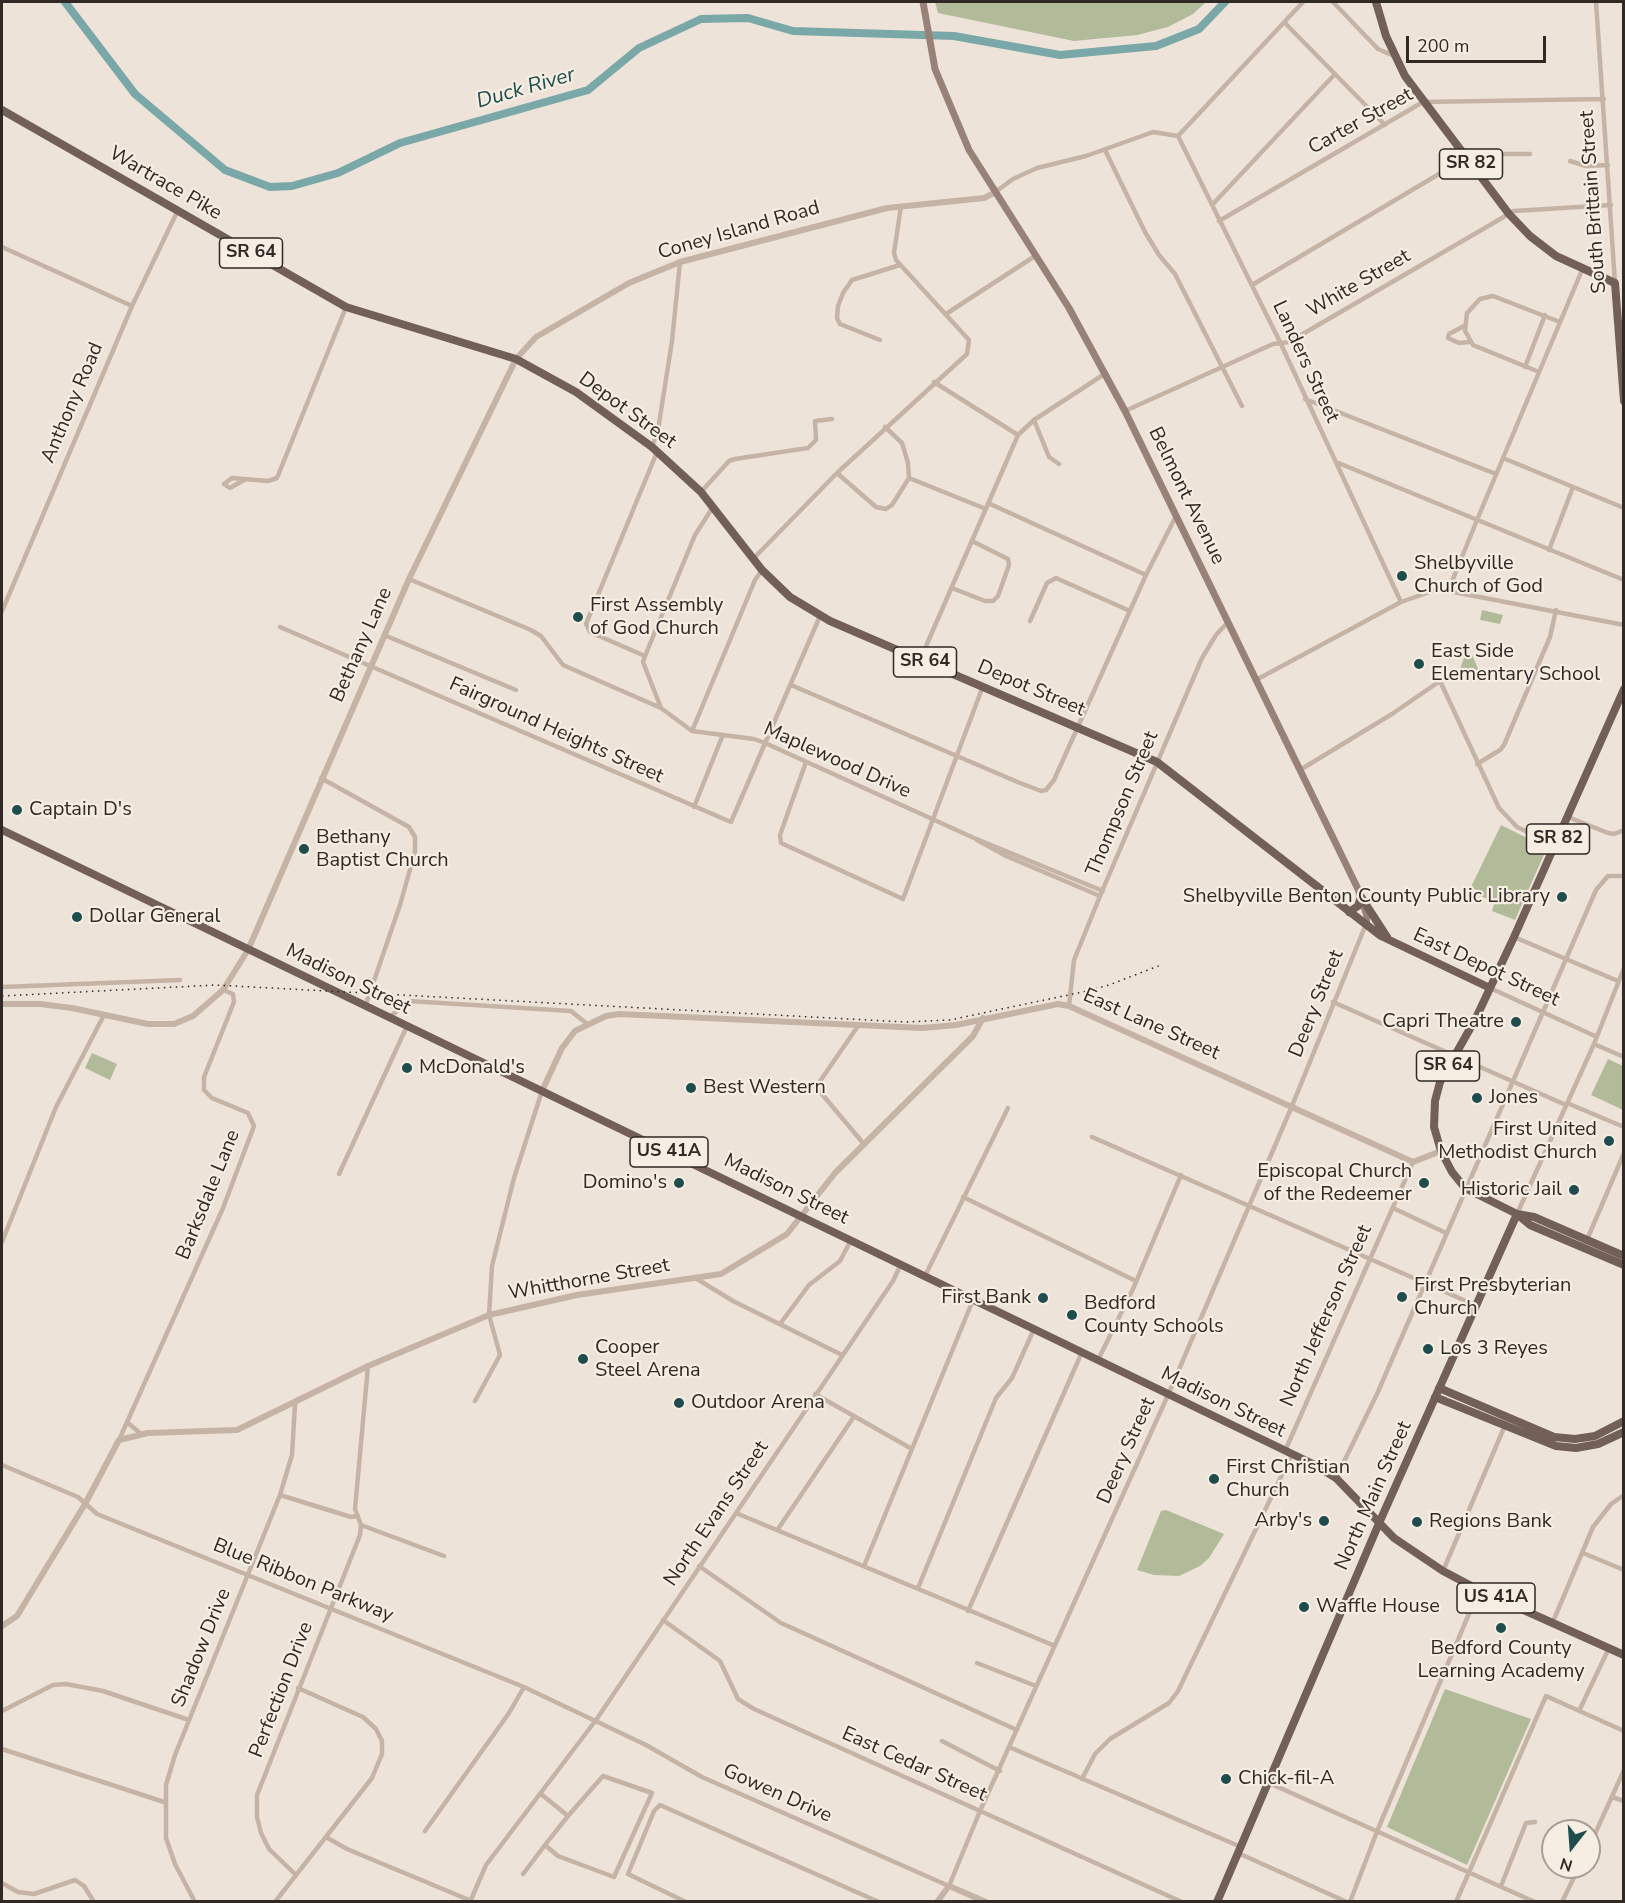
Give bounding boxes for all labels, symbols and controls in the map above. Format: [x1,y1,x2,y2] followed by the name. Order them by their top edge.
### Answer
[1409,24,1548,62] scale bar
[1417,34,1469,58] text: 200 m
[474,63,578,115] water label: Duck River
[1305,83,1417,161] street label: Carter Street
[1576,110,1612,294] street label: South Brittain Street
[104,142,226,226] street label: Wartrace Pike
[1440,149,1502,179] road number: SR 82
[655,196,823,266] street label: Coney Island Road
[220,238,282,268] road number: SR 64
[1303,245,1415,323] street label: White Street
[1266,297,1344,427] street label: Landers Street
[37,339,109,467] street label: Anthony Road
[573,368,681,454] street label: Depot Street
[1142,423,1230,569] street label: Belmont Avenue
[1414,552,1543,599] place label: Shelbyville Church of God
[1395,569,1409,583] marker: Shelbyville Church of God
[326,584,398,706] street label: Bethany Lane
[590,594,723,641] place label: First Assembly of God Church
[571,610,585,624] marker: First Assembly of God Church
[1431,640,1600,687] place label: East Side Elementary School
[894,647,956,677] road number: SR 64
[973,656,1089,722] street label: Depot Street
[1412,657,1426,671] marker: East Side Elementary School
[445,673,667,789] street label: Fairground Heights Street
[760,718,914,804] street label: Maplewood Drive
[1082,728,1164,880] street label: Thompson Street
[29,798,132,822] place label: Captain D's
[10,803,24,817] marker: Captain D's
[1526,824,1590,854] road number: SR 82
[316,826,449,873] place label: Bethany Baptist Church
[297,842,311,856] marker: Bethany Baptist Church
[1183,885,1550,909] place label: Shelbyville Benton County Public Library
[1555,890,1569,904] marker: Shelbyville Benton County Public Library
[89,905,220,929] place label: Dollar General
[70,910,84,924] marker: Dollar General
[1409,924,1563,1012] street label: East Depot Street
[282,939,414,1021] street label: Madison Street
[1285,947,1349,1061] street label: Deery Street
[1079,984,1223,1066] street label: East Lane Street
[1382,1010,1504,1034] place label: Capri Theatre
[1509,1015,1523,1029] marker: Capri Theatre
[1416,1051,1480,1081] road number: SR 64
[419,1056,525,1080] place label: McDonald's
[400,1061,414,1075] marker: McDonald's
[703,1076,826,1100] place label: Best Western
[684,1081,698,1095] marker: Best Western
[1489,1086,1538,1110] place label: Jones
[1470,1091,1484,1105] marker: Jones
[1438,1118,1597,1165] place label: First United Methodist Church
[172,1127,246,1263] street label: Barksdale Lane
[1602,1134,1616,1148] marker: First United Methodist Church
[630,1137,708,1167] road number: US 41A
[720,1149,852,1231] street label: Madison Street
[1257,1160,1412,1207] place label: Episcopal Church of the Redeemer
[583,1171,667,1195] place label: Domino's
[672,1176,686,1190] marker: Domino's
[1417,1176,1431,1190] marker: Episcopal Church of the Redeemer
[1461,1178,1562,1202] place label: Historic Jail
[1567,1183,1581,1197] marker: Historic Jail
[1276,1221,1378,1411] street label: North Jefferson Street
[507,1254,671,1306] street label: Whitthorne Street
[1414,1274,1571,1321] place label: First Presbyterian Church
[941,1286,1031,1310] place label: First Bank
[1395,1290,1409,1304] marker: First Presbyterian Church
[1036,1291,1050,1305] marker: First Bank
[1084,1292,1224,1339] place label: Bedford County Schools
[1065,1308,1079,1322] marker: Bedford County Schools
[595,1336,701,1383] place label: Cooper Steel Arena
[1440,1337,1548,1361] place label: Los 3 Reyes
[1421,1342,1435,1356] marker: Los 3 Reyes
[576,1352,590,1366] marker: Cooper Steel Arena
[1157,1362,1289,1444] street label: Madison Street
[691,1391,825,1415] place label: Outdoor Arena
[1093,1394,1161,1508] street label: Deery Street
[672,1396,686,1410] marker: Outdoor Arena
[1330,1418,1418,1574] street label: North Main Street
[660,1437,774,1591] street label: North Evans Street
[1226,1456,1350,1503] place label: First Christian Church
[1207,1472,1221,1486] marker: First Christian Church
[1254,1509,1312,1533] place label: Arby's
[1429,1510,1552,1534] place label: Regions Bank
[1317,1514,1331,1528] marker: Arby's
[1410,1515,1424,1529] marker: Regions Bank
[209,1534,397,1628] street label: Blue Ribbon Parkway
[1457,1583,1535,1613] road number: US 41A
[167,1585,237,1711] street label: Shadow Drive
[1316,1595,1440,1619] place label: Waffle House
[1297,1600,1311,1614] marker: Waffle House
[245,1619,319,1761] street label: Perfection Drive
[1494,1621,1508,1635] marker: Bedford County Learning Academy
[1417,1637,1585,1684] place label: Bedford County Learning Academy
[838,1722,990,1808] street label: East Cedar Street
[719,1759,835,1829] street label: Gowen Drive
[1238,1767,1334,1791] place label: Chick-fil-A
[1219,1772,1233,1786] marker: Chick-fil-A
[1541,1819,1601,1879] north arrow
[1557,1852,1575,1877] text: N

